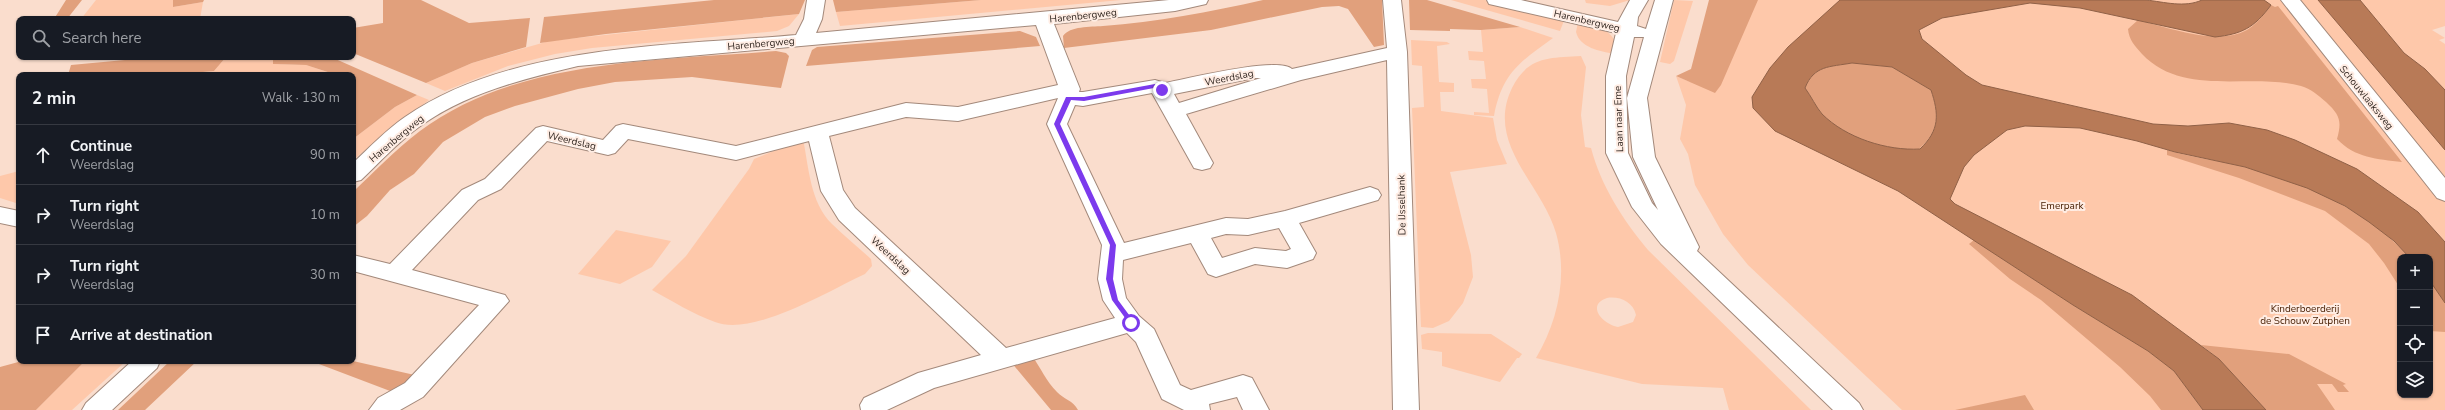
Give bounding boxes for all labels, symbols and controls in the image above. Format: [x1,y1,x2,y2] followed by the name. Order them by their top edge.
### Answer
[1049,5,1118,26] street label: Harenbergweg
[1552,7,1621,35] street label: Harenbergweg
[16,16,356,60] search box
[30,27,52,49] icon: search
[62,28,142,48] text: Search here
[727,34,795,54] street label: Harenbergweg
[2336,63,2397,133] street label: Schouwlaaksweg
[1204,66,1255,90] street label: Weerdslag
[1153,81,1171,99] route end
[1611,86,1627,152] street label: Laan naar Eme
[32,87,76,110] text: 2 min
[262,89,340,107] text: Walk · 130 m
[366,112,427,166] street label: Harenbergweg
[546,129,598,153] street label: Weerdslag
[70,136,132,156] text: Continue
[32,144,54,166] icon: ahead
[310,146,340,164] text: 90 m
[70,156,134,174] text: Weerdslag
[1394,174,1410,235] street label: De IJsselhank
[70,196,139,216] text: Turn right
[2041,199,2085,213] park label: Emerpark
[32,204,54,226] icon: right
[310,206,340,224] text: 10 m
[70,216,134,234] text: Weerdslag
[868,234,913,278] street label: Weerdslag
[2397,254,2433,398] map controls
[2397,254,2433,290] button: +
[70,256,139,276] text: Turn right
[32,264,54,286] icon: right
[310,266,340,284] text: 30 m
[70,276,134,294] text: Weerdslag
[2397,290,2433,326] button: −
[2260,302,2350,328] park label: Kinderboerderij de Schouw Zutphen
[1122,314,1140,332] route start
[32,324,54,346] icon: arrive
[70,325,213,345] text: Arrive at destination
[2397,326,2433,362] button: locate
[2397,362,2433,398] button: layers

